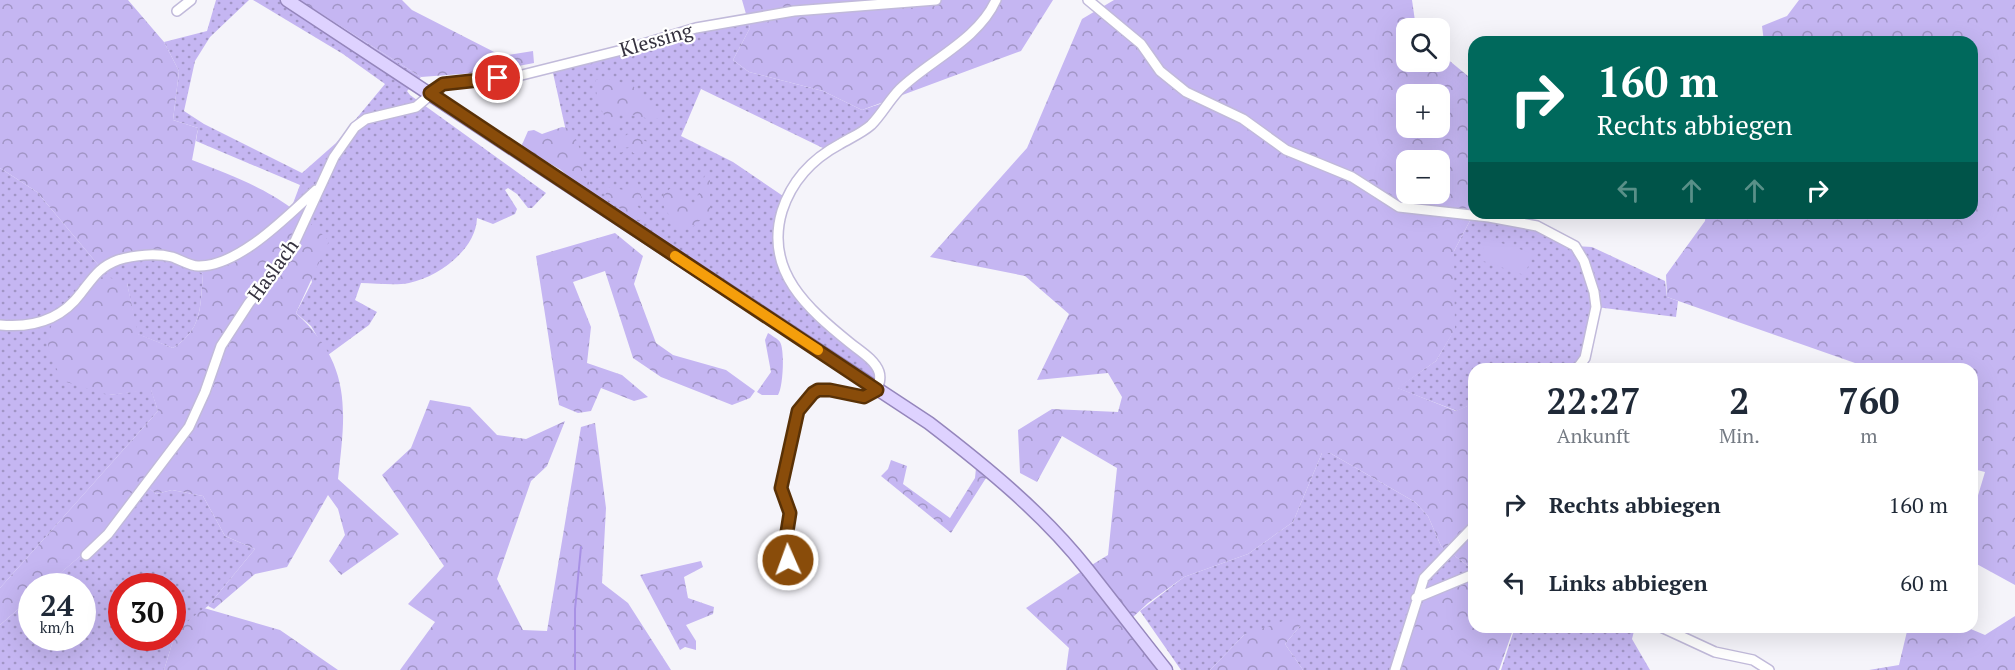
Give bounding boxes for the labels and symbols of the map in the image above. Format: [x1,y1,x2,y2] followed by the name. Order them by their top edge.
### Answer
[616,16,696,63] street label: Klessing
[472,52,523,103] pin
[241,233,304,306] street label: Haslach
[756,528,820,592] position arrow
[108,573,186,651] speed limit sign: 30

